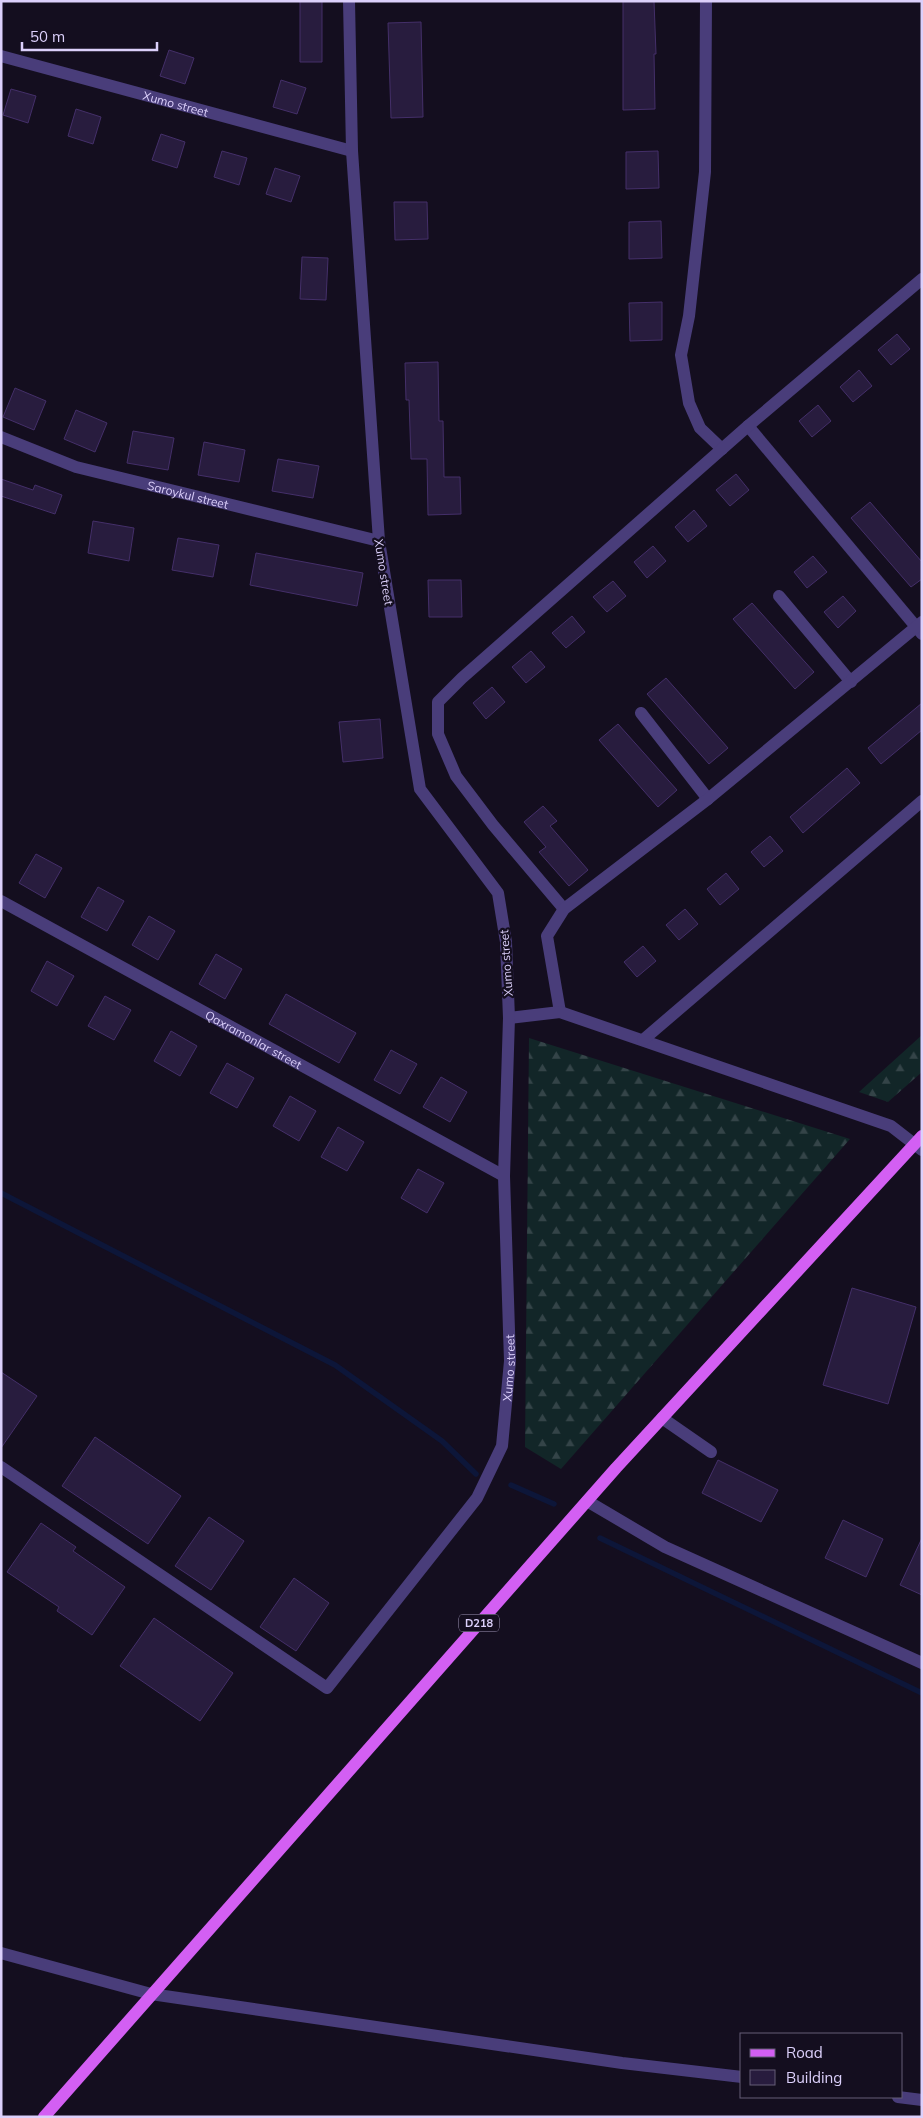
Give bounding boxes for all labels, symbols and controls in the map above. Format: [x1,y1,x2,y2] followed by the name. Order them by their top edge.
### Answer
[22,20,158,52] scale bar
[30,27,65,46] text: 50 m
[141,87,210,119] street label: Xumo street
[146,477,230,511] street label: Saroykul street
[371,538,397,606] street label: Xumo street
[496,929,516,997] street label: Xumo street
[203,1007,305,1072] street label: Qaxramonlar street
[499,1334,518,1402] street label: Xumo street
[459,1615,499,1632] road number: D218
[740,2033,903,2098] legend
[786,2043,823,2062] text: Road
[786,2068,842,2087] text: Building

